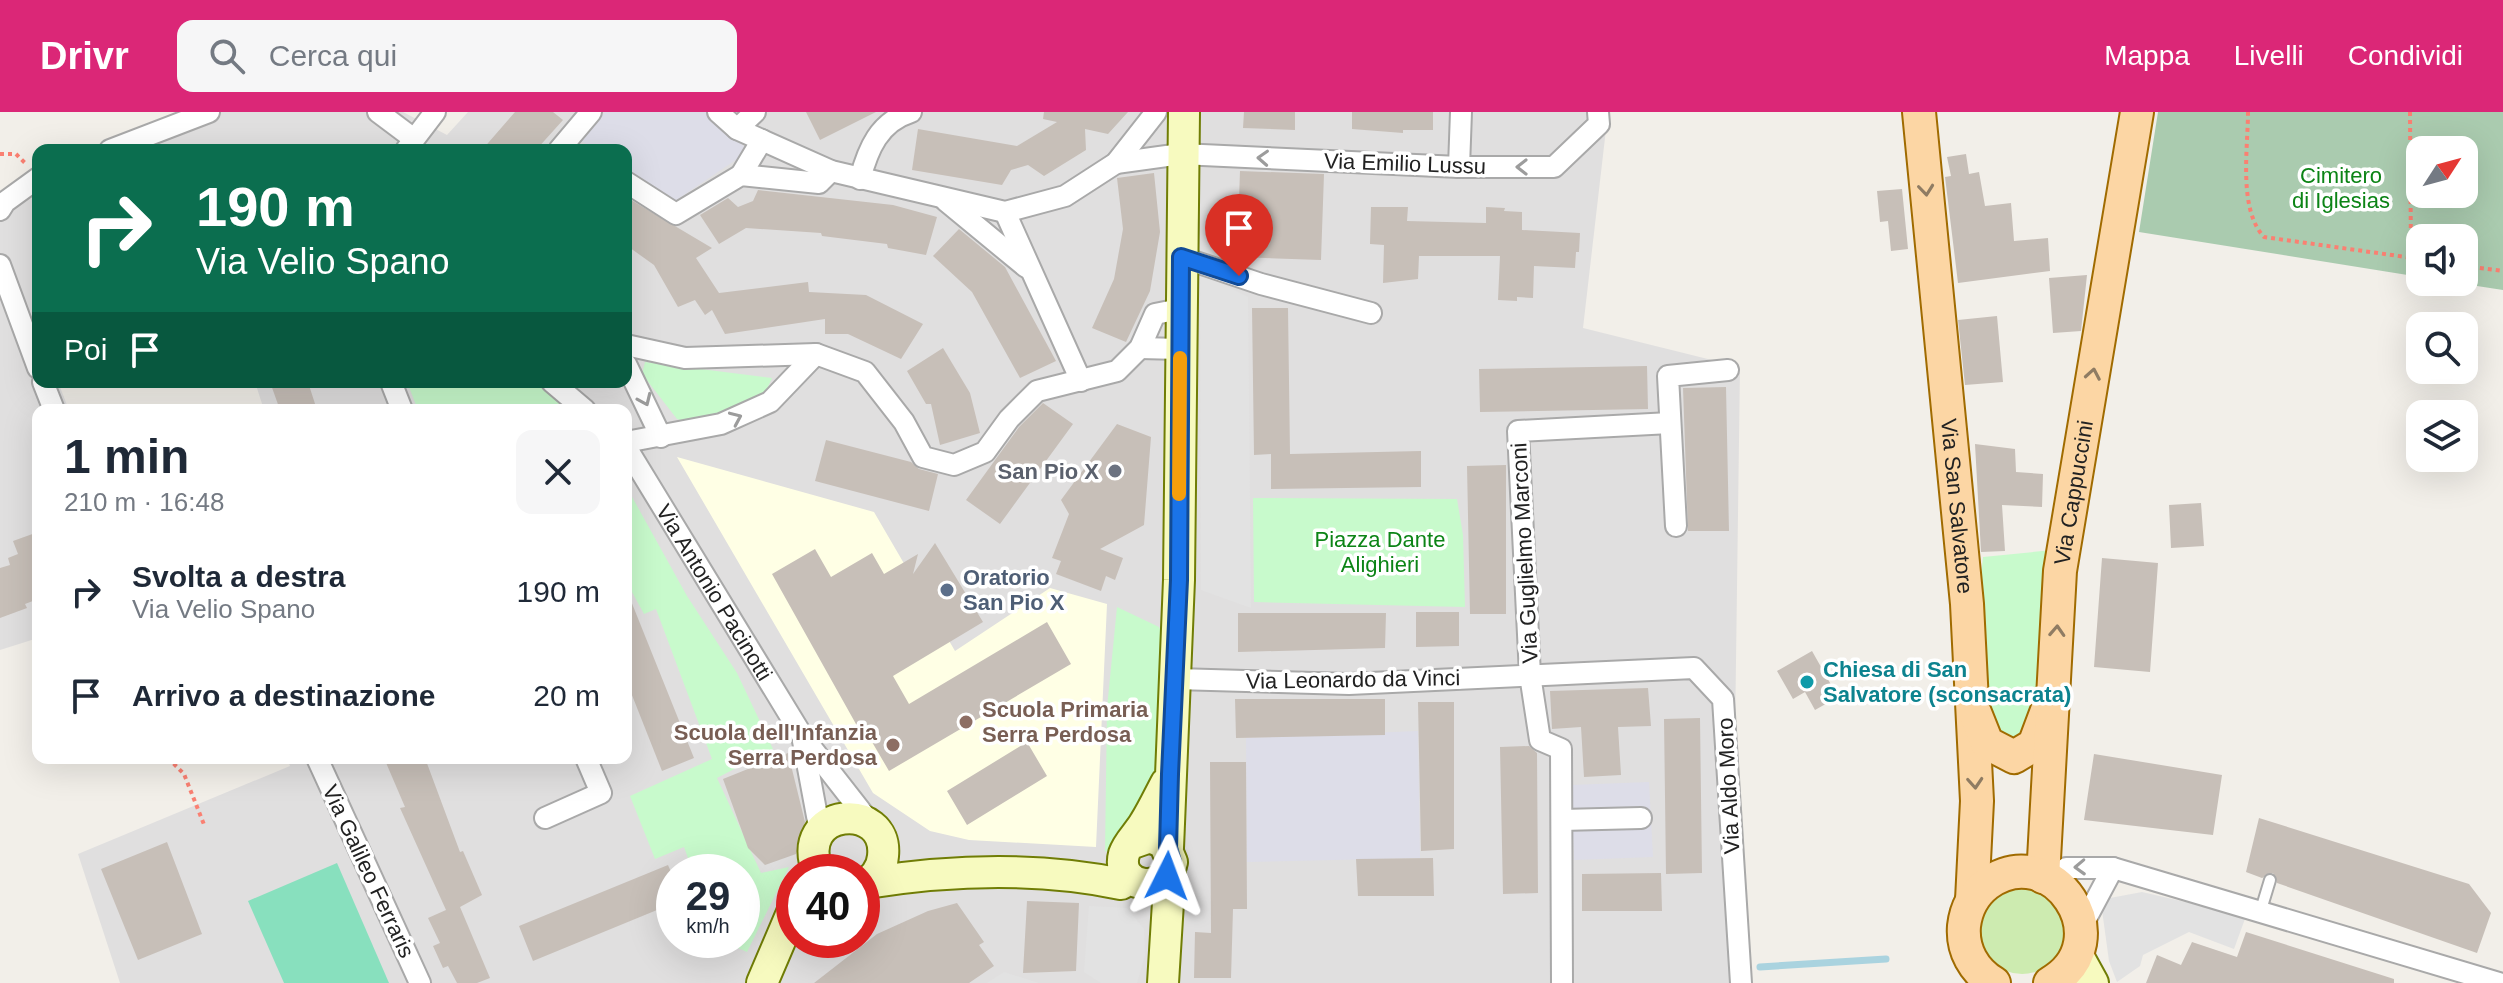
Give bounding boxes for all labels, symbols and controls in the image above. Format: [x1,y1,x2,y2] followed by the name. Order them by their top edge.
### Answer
[177,20,737,92] search box
[205,34,249,78] icon: search
[40,35,129,77] text: Drivr
[269,39,397,72] text: Cerca qui
[2104,40,2190,71] text: Mappa
[2234,40,2304,71] text: Livelli
[2348,40,2463,71] text: Condividi
[2406,136,2478,208] north arrow
[2406,136,2478,472] map controls
[1323,148,1486,179] street label: Via Emilio Lussu
[1256,149,1269,166] one-way arrow
[1515,158,1528,176] one-way arrow
[2292,163,2390,213] park label: Cimitero di Iglesias
[196,175,355,238] text: 190 m
[64,176,168,280] icon: right
[1918,184,1935,197] one-way arrow
[1205,194,1273,276] pin
[1217,206,1261,250] icon: arrive
[2406,224,2478,296] button: sound
[196,241,450,282] text: Via Velio Spano
[2406,312,2478,384] button: search
[123,328,167,372] icon: arrive
[64,333,107,366] text: Poi
[2084,367,2101,380] one-way arrow
[635,392,651,406] one-way arrow
[2406,400,2478,472] button: layers
[728,411,743,427] one-way arrow
[1936,417,1978,595] street label: Via San Salvatore
[2049,418,2098,567] street label: Via Cappuccini
[64,430,189,483] text: 1 min
[516,430,600,514] button: close
[1506,442,1543,664] street label: Via Guglielmo Marconi
[998,459,1099,484] place label: San Pio X
[1106,462,1124,480] marker: San Pio X
[64,487,224,517] text: 210 m · 16:48
[651,500,777,685] street label: Via Antonio Pacinotti
[1315,527,1445,577] park label: Piazza Dante Alighieri
[132,560,345,593] text: Svolta a destra
[963,565,1065,615] place label: Oratorio San Pio X
[64,570,108,614] icon: right
[517,575,600,608] text: 190 m
[938,581,956,599] marker: Oratorio San Pio X
[132,594,315,624] text: Via Velio Spano
[2048,624,2065,637] one-way arrow
[1823,657,2071,707] place label: Chiesa di San Salvatore (sconsacrata)
[1246,665,1460,694] street label: Via Leonardo da Vinci
[1798,673,1816,691] marker: Chiesa di San Salvatore (sconsacrata)
[64,674,108,718] icon: arrive
[132,679,435,712] text: Arrivo a destinazione
[533,679,600,712] text: 20 m
[982,697,1149,747] place label: Scuola Primaria Serra Perdosa
[957,713,975,731] marker: Scuola Primaria Serra Perdosa
[1712,717,1745,855] street label: Via Aldo Moro
[674,720,878,770] place label: Scuola dell'Infanzia Serra Perdosa
[884,736,902,754] marker: Scuola dell'Infanzia Serra Perdosa
[1966,777,1983,790] one-way arrow
[318,781,420,962] street label: Via Galileo Ferraris
[1125,834,1209,918] position arrow
[776,854,880,958] speed limit sign: 40
[2073,859,2086,876] one-way arrow
[686,874,730,918] text: 29
[686,915,730,937] text: km/h

